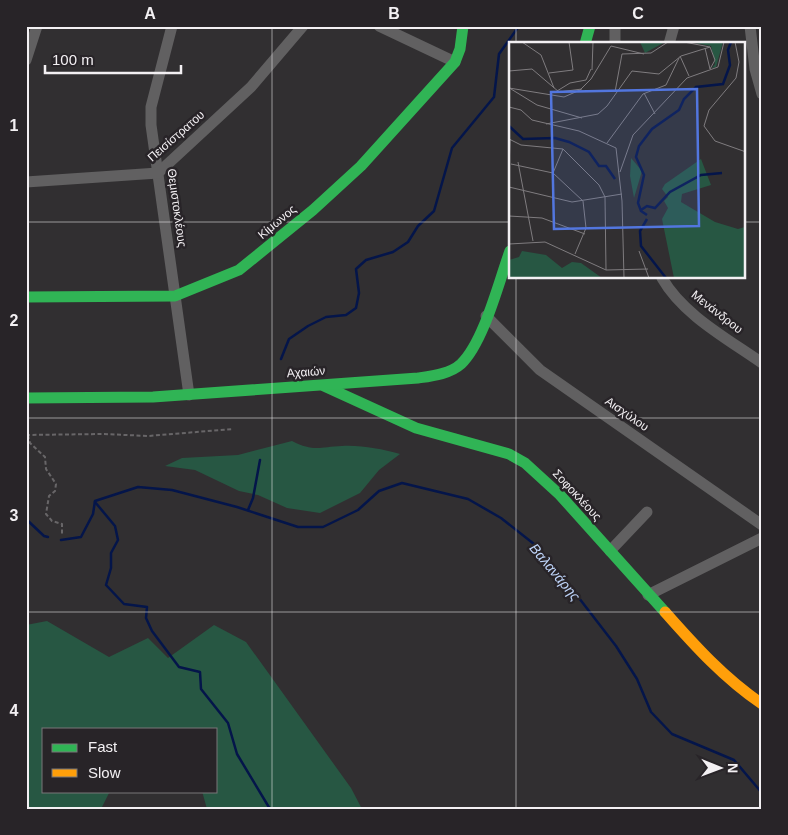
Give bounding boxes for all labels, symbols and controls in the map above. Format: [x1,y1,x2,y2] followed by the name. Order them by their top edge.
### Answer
[144,5,156,22] text: A
[388,5,400,22] text: B
[632,5,644,22] text: C
[45,42,181,74] scale bar
[509,42,746,279] inset map
[52,51,94,68] text: 100 m
[145,108,207,164] street label: Πεισίστρατου
[10,117,19,134] text: 1
[165,168,189,248] street label: Θεμιστοκλέους
[255,202,299,242] street label: Κίμωνος
[689,288,745,336] street label: Μενάνδρου
[10,312,19,329] text: 2
[286,364,326,380] street label: Αχαιών
[603,394,651,434] street label: Αισχύλου
[550,466,604,524] street label: Σοφοκλέους
[10,507,19,524] text: 3
[527,540,584,604] water label: Βαλανάρης
[10,702,19,719] text: 4
[42,728,218,792] legend
[88,738,118,755] text: Fast
[696,742,746,792] north arrow
[725,763,741,773] text: N
[88,764,121,781] text: Slow

